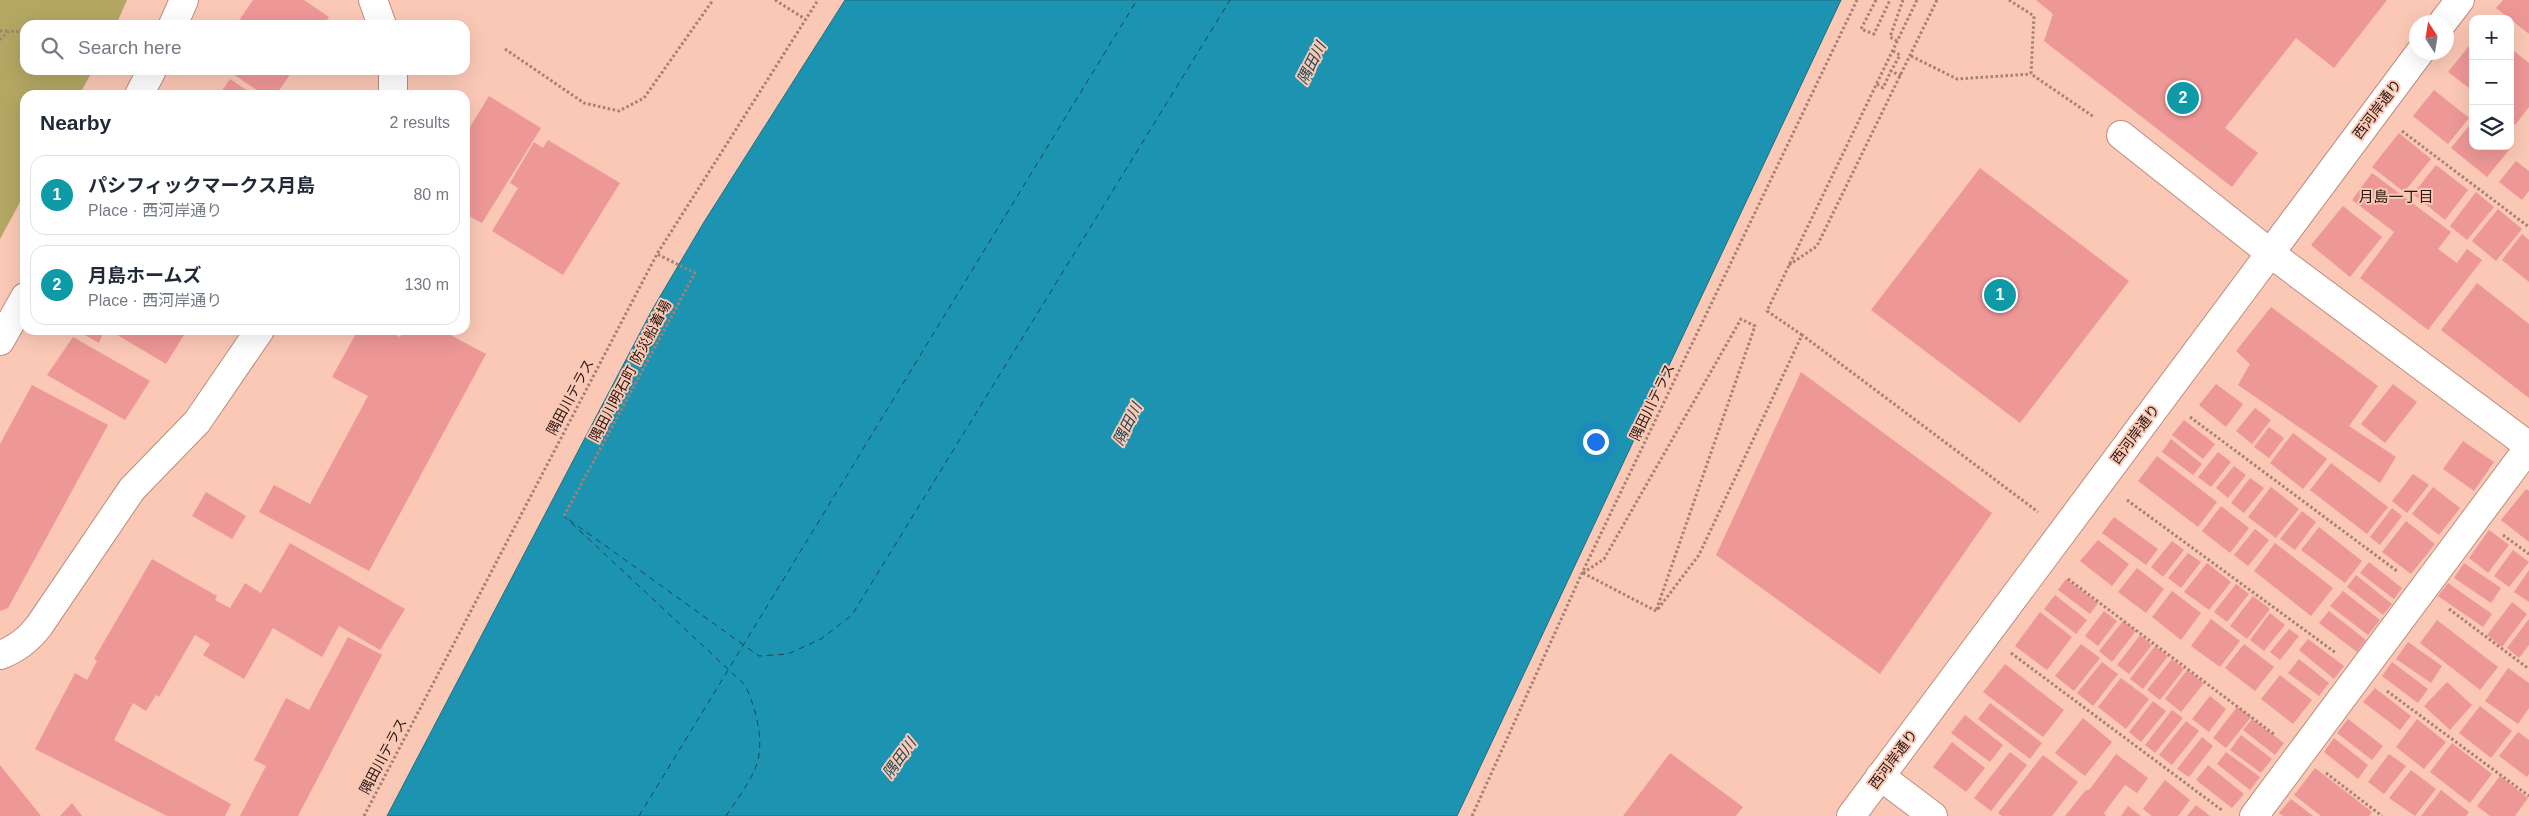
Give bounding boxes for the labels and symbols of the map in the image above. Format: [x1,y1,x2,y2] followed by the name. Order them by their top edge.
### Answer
[2409,15,2454,60] north arrow
[1293,37,1330,87] water label: 隅田川
[2350,76,2404,142] street label: 西河岸通り
[2167,79,2199,117] pin: 2
[2358,188,2434,205] district label: 月島一丁目
[1984,276,2016,314] pin: 1
[586,298,674,444] street label: 隅田川明石町 防災船着場
[543,356,597,438] street label: 隅田川テラス
[1626,361,1678,443] street label: 隅田川テラス
[1109,398,1146,448] water label: 隅田川
[2108,401,2162,467] street label: 西河岸通り
[1583,429,1609,455] your location
[356,715,410,797] street label: 隅田川テラス
[1866,726,1920,792] street label: 西河岸通り
[879,733,920,781] water label: 隅田川

